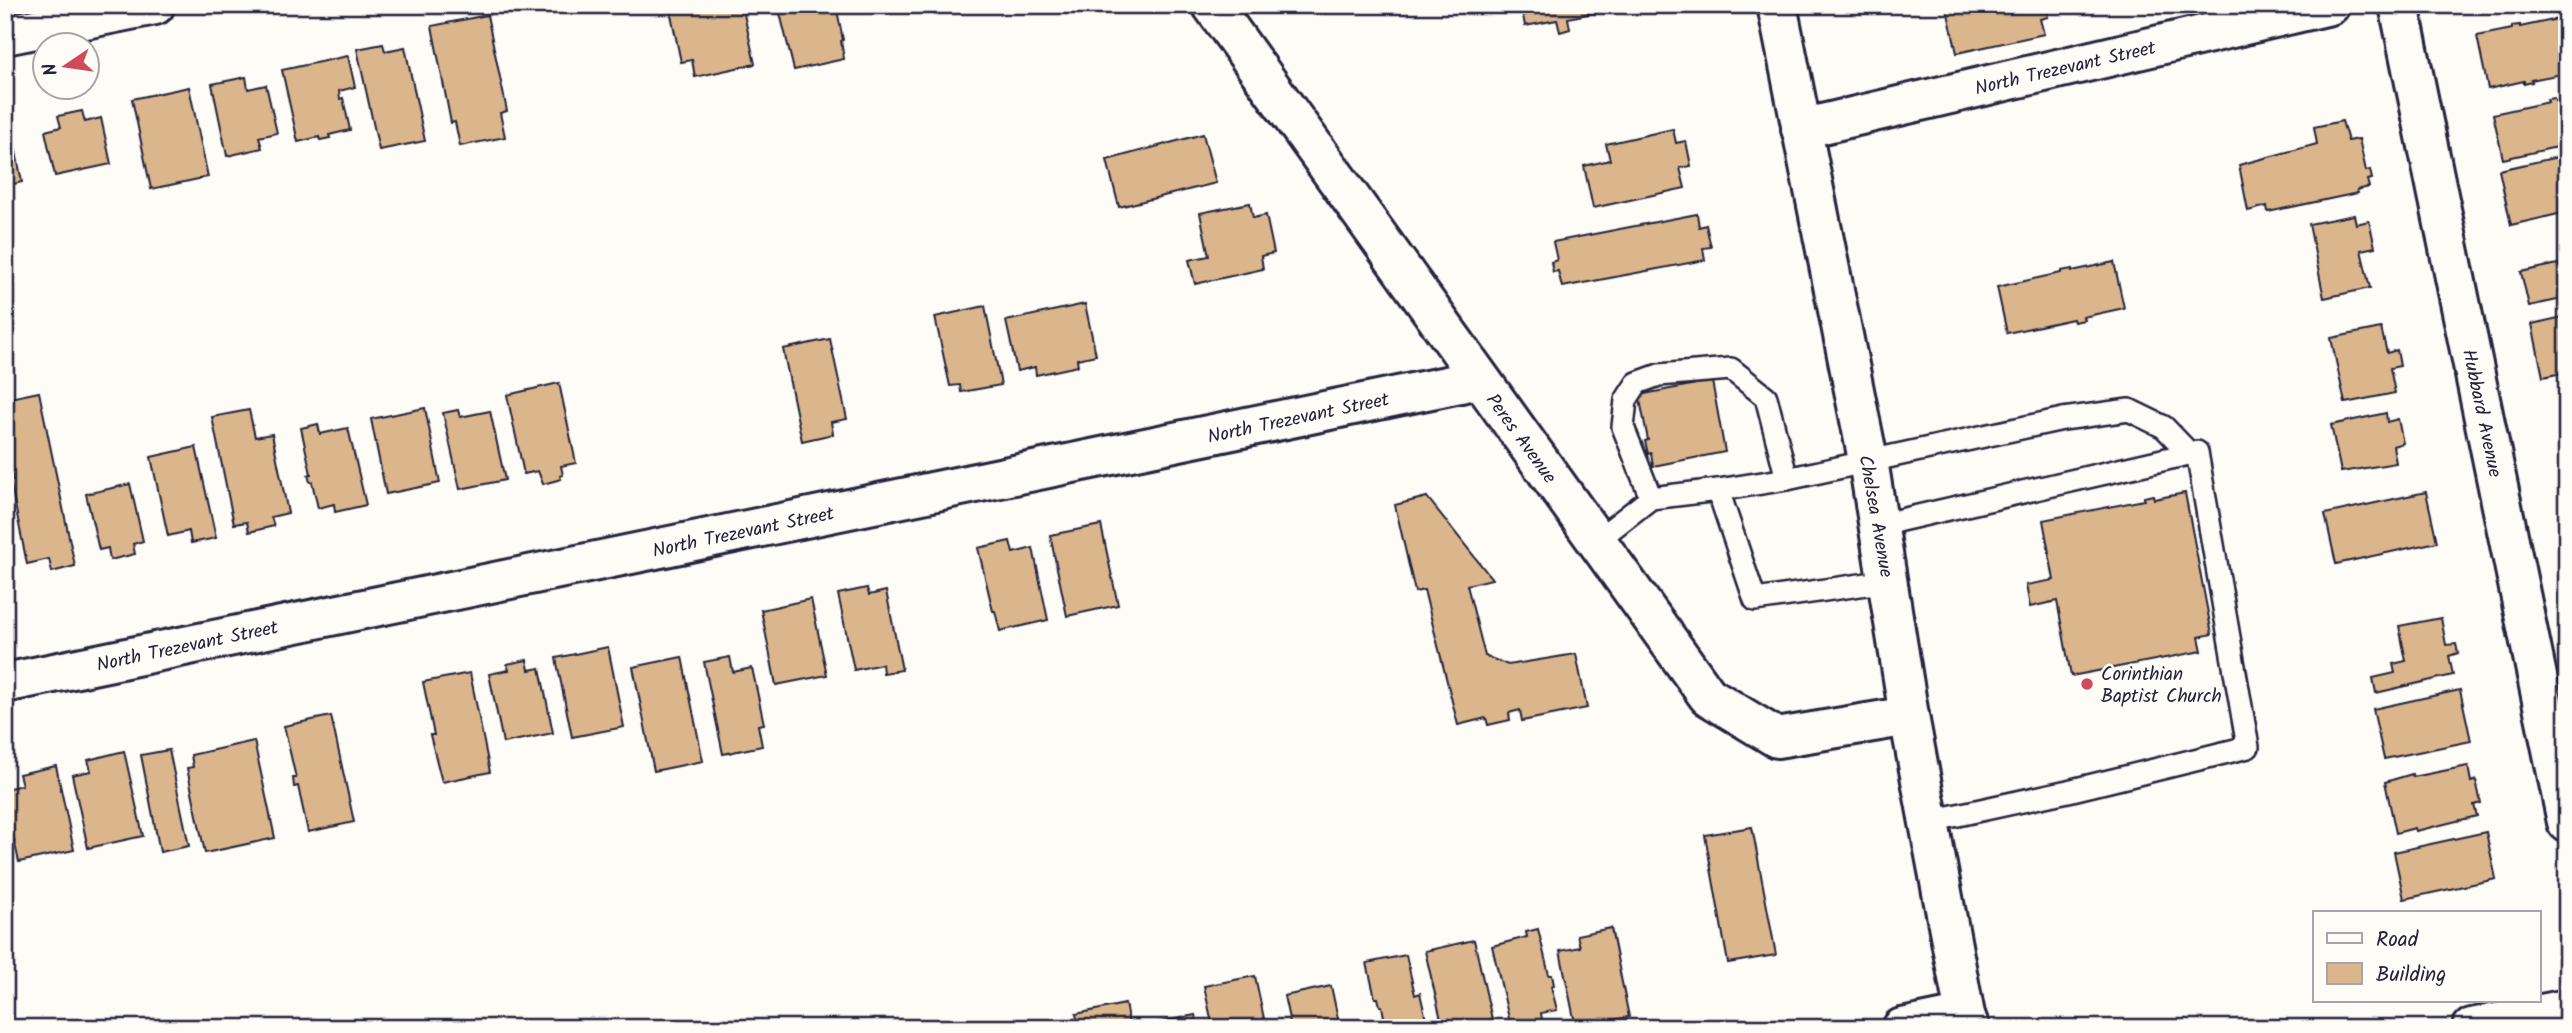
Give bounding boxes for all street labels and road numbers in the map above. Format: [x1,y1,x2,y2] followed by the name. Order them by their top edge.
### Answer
[1972,33,2160,104] street label: North Trezevant Street
[2453,347,2509,481] street label: Hubbard Avenue
[1205,385,1393,453] street label: North Trezevant Street
[1477,388,1564,491] street label: Peres Avenue
[1850,453,1901,580] street label: Chelsea Avenue
[650,499,838,567] street label: North Trezevant Street
[94,613,282,681] street label: North Trezevant Street

